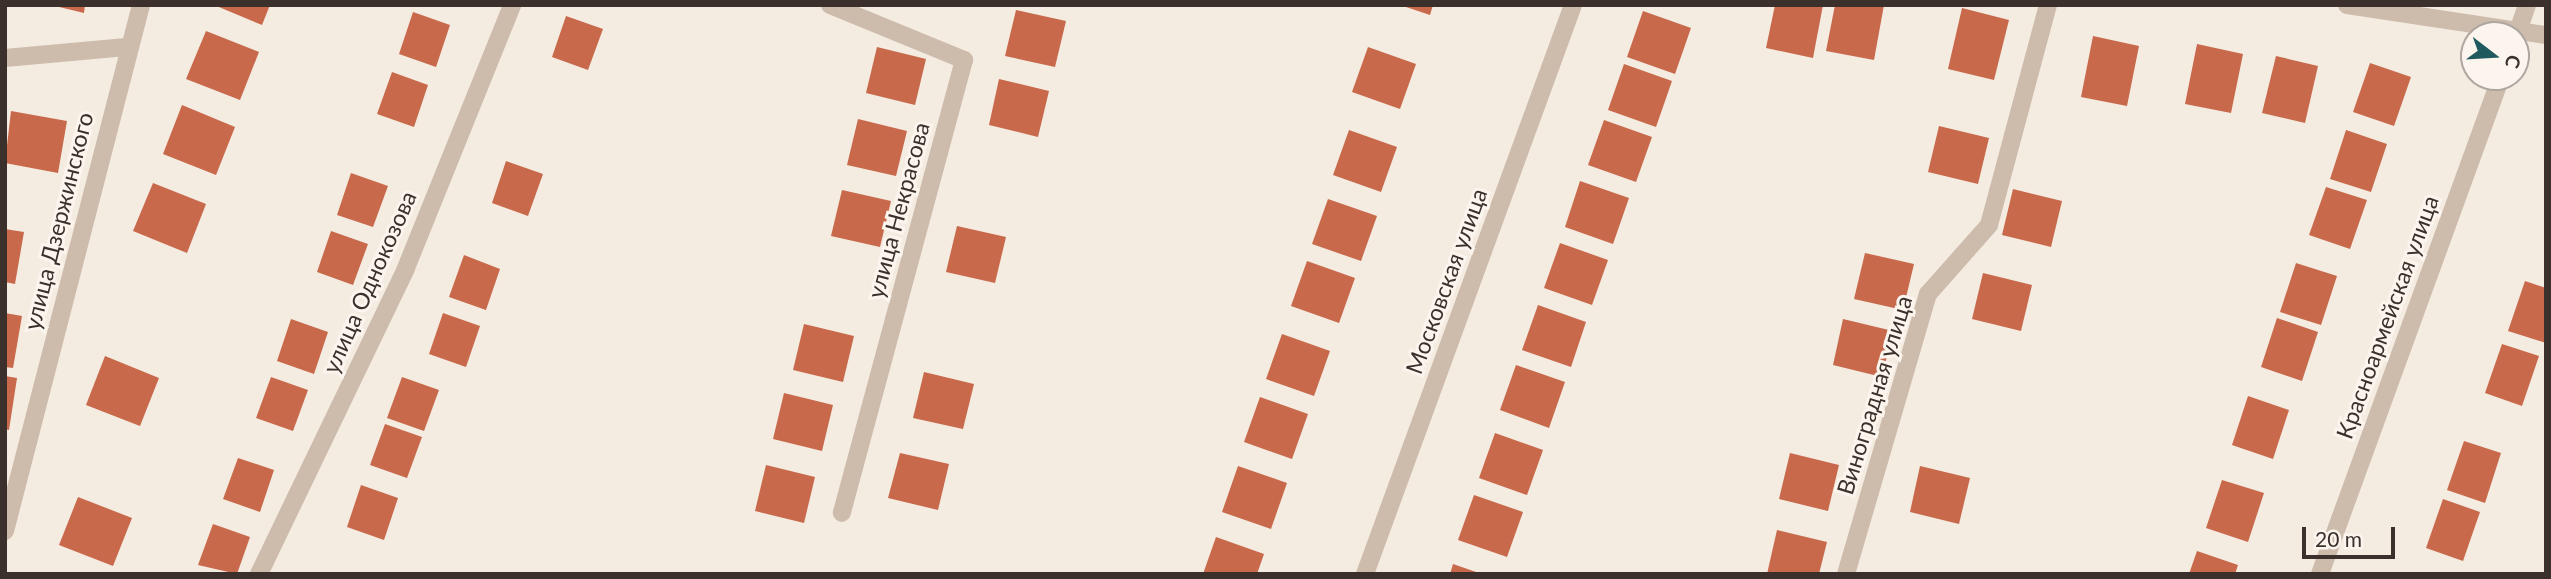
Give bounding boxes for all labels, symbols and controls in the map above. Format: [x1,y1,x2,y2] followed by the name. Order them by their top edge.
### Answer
[2460,21,2530,91] north arrow
[2501,52,2526,71] text: С
[18,109,98,333] street label: улица Дзержинского
[861,119,935,301] street label: улица Некрасова
[1400,185,1492,377] street label: Московская улица
[316,187,422,377] street label: улица Однокозова
[2330,192,2444,442] street label: Красноармейская улица
[1831,292,1917,498] street label: Виноградная улица
[2306,512,2399,556] scale bar
[2315,526,2362,551] text: 20 m

